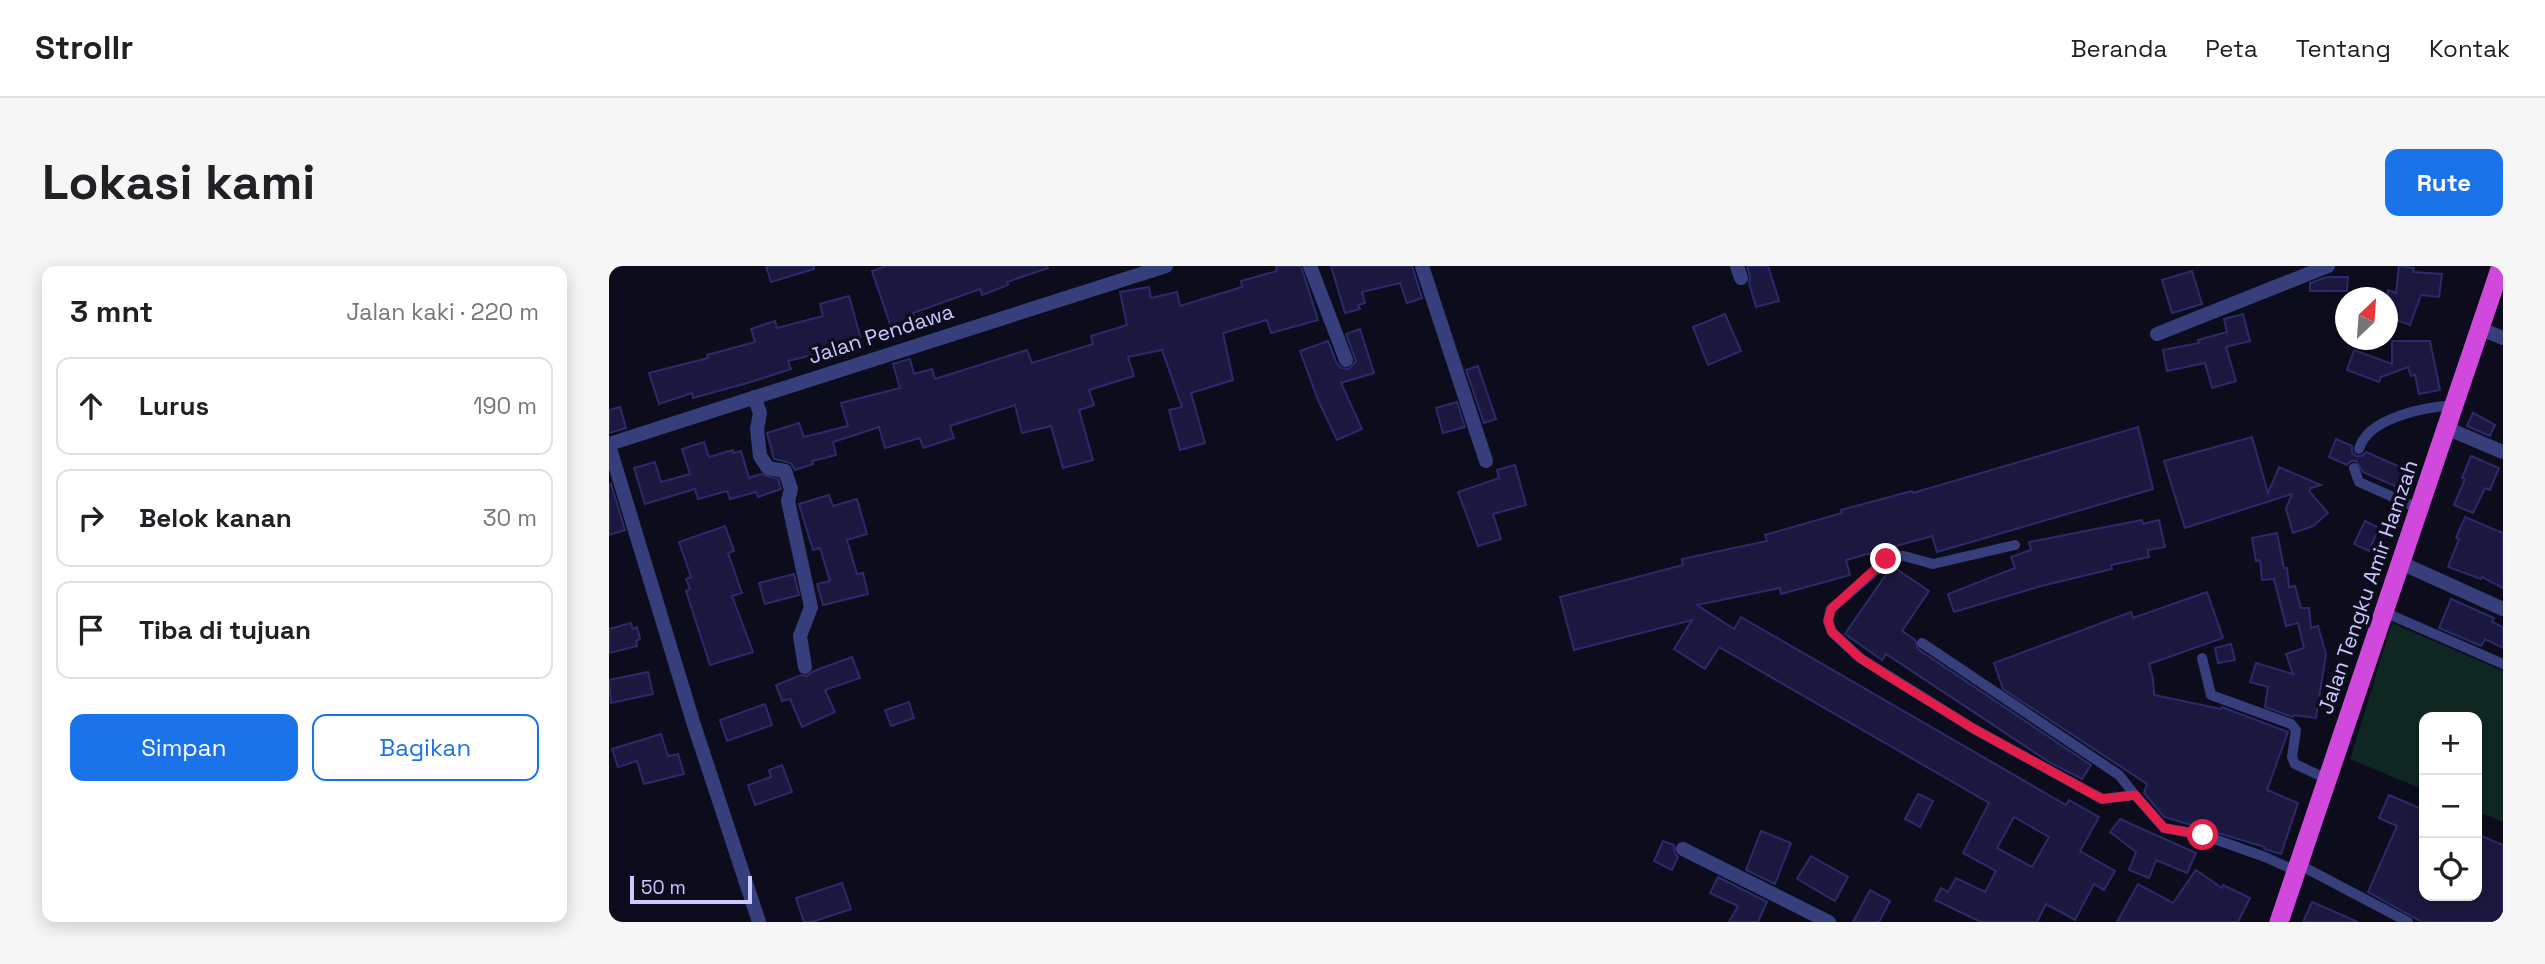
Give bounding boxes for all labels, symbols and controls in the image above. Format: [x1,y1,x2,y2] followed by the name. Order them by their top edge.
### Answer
[35,27,133,69] text: Strollr
[2071,33,2167,64] text: Beranda
[2205,33,2258,64] text: Peta
[2296,33,2391,64] text: Tentang
[2429,33,2510,64] text: Kontak
[2385,149,2503,216] button: Rute
[42,151,315,213] text: Lokasi kami
[2335,287,2398,350] north arrow
[70,292,153,331] text: 3 mnt
[346,297,539,327] text: Jalan kaki · 220 m
[805,297,957,370] street label: Jalan Pendawa
[72,387,110,425] icon: ahead
[139,389,209,423] text: Lurus
[473,391,537,421] text: 190 m
[2311,456,2424,717] street label: Jalan Tengku Amir Hamzah
[72,499,110,537] icon: right
[139,501,292,535] text: Belok kanan
[483,503,537,533] text: 30 m
[1870,543,1901,574] route end
[72,611,110,649] icon: arrive
[139,613,311,647] text: Tiba di tujuan
[2419,712,2482,901] map controls
[2419,712,2482,775] button: +
[70,714,298,781] button: Simpan
[312,714,539,781] button: Bagikan
[2419,775,2482,838] button: −
[2187,819,2218,850] route start
[2419,838,2482,901] button: locate
[630,873,753,905] scale bar
[641,875,686,900] text: 50 m

